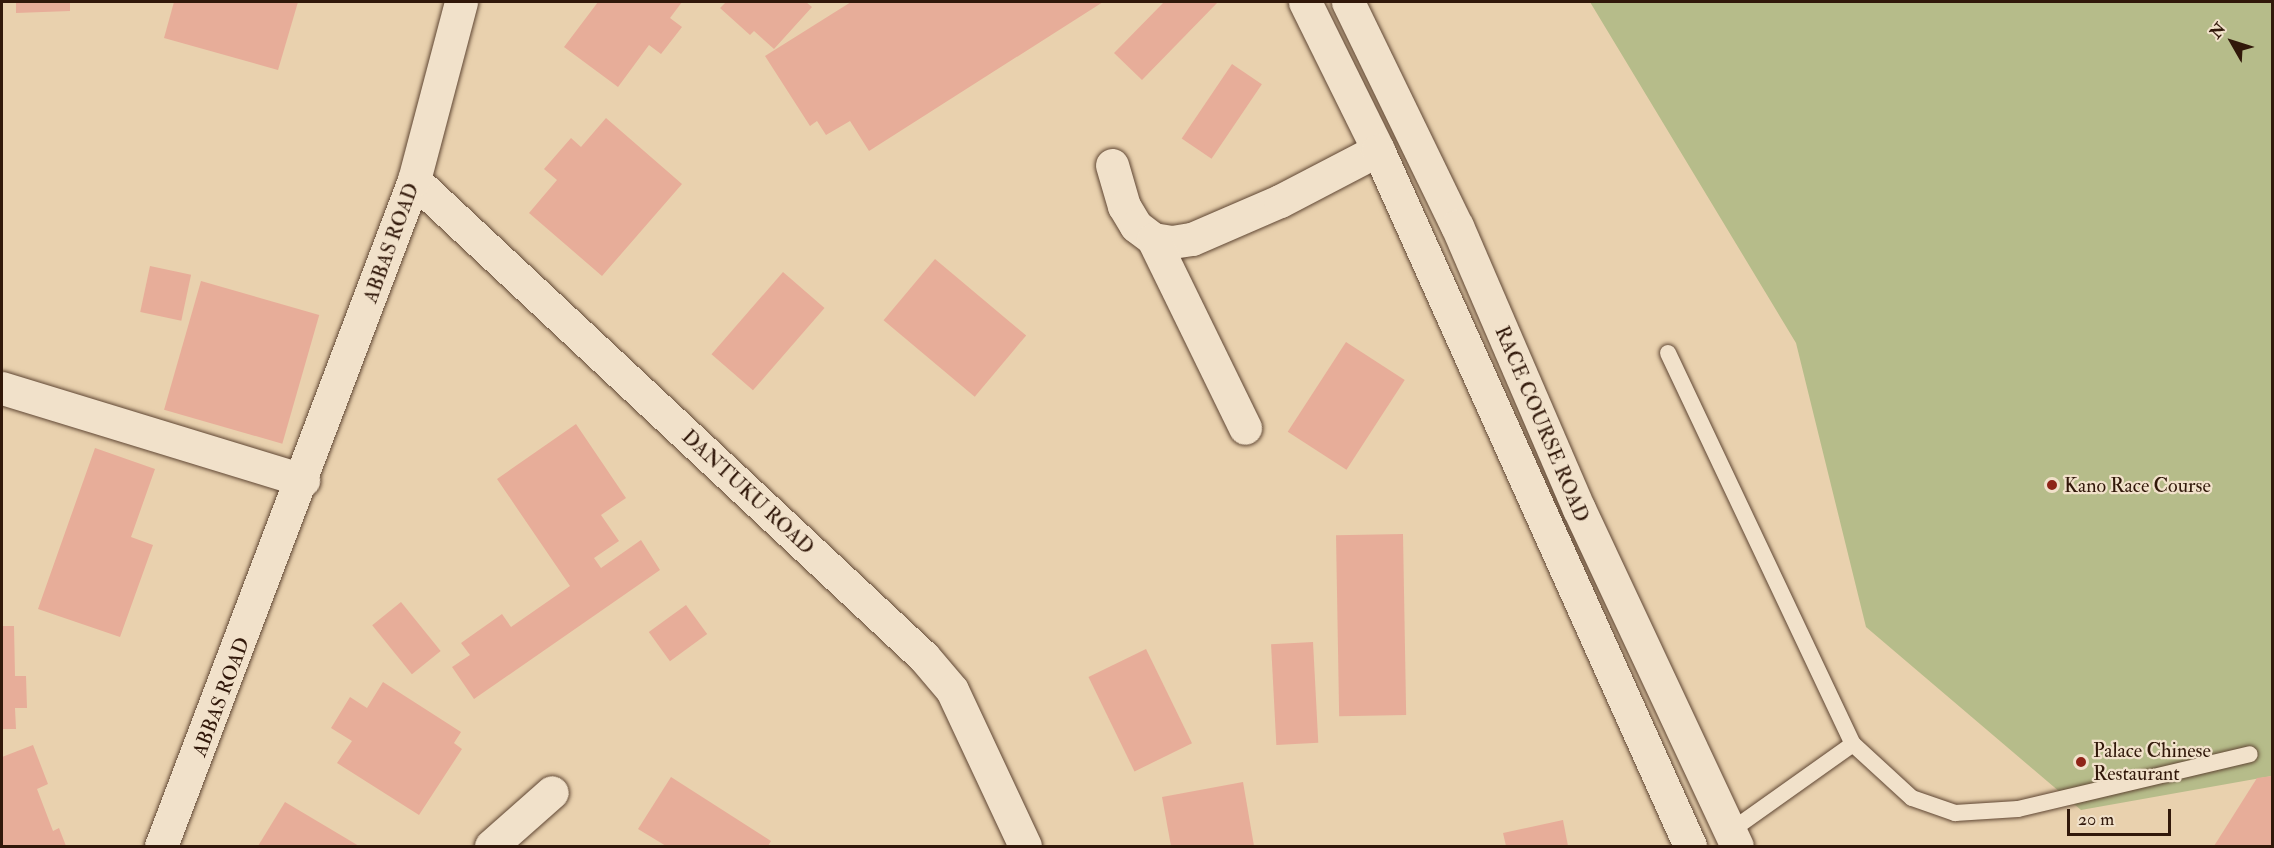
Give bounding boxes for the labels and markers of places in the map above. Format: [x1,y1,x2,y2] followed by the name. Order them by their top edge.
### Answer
[2064,473,2211,497] place label: Kano Race Course
[2045,478,2059,492] marker: Kano Race Course
[2093,738,2211,785] place label: Palace Chinese Restaurant
[2074,755,2088,769] marker: Palace Chinese Restaurant

